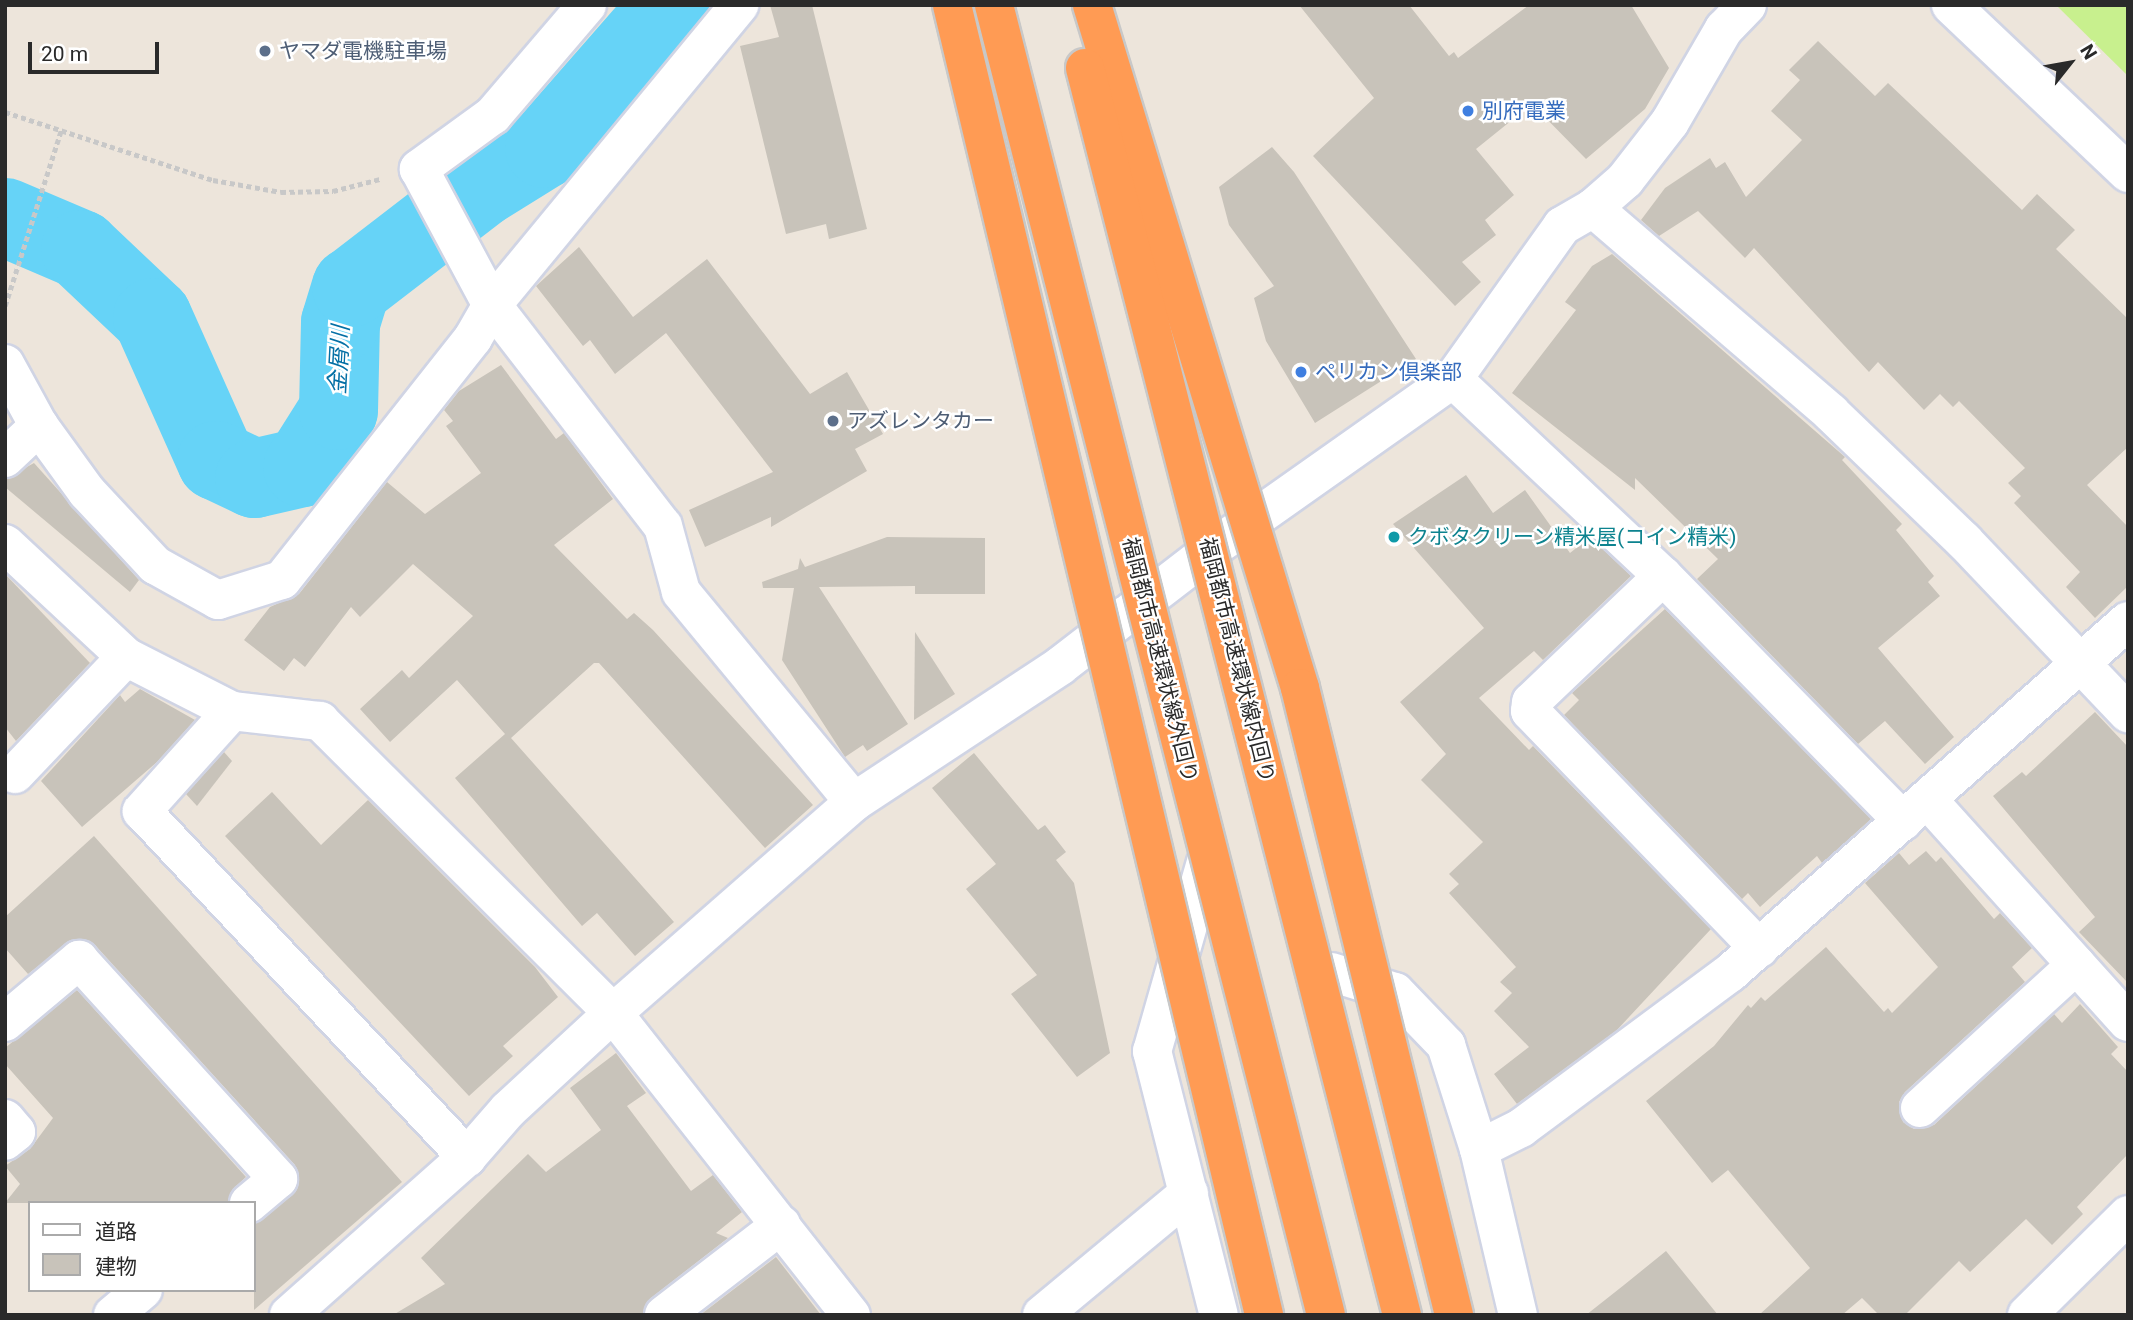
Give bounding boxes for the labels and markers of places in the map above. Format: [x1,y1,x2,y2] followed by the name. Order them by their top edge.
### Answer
[279,38,447,64] place label: ヤマダ電機駐車場
[257,43,273,59] marker: ヤマダ電機駐車場
[1482,98,1566,124] place label: 別府電業
[1460,103,1476,119] marker: 別府電業
[1315,359,1462,385] place label: ペリカン倶楽部
[1293,364,1309,380] marker: ペリカン倶楽部
[847,408,994,434] place label: アズレンタカー
[825,413,841,429] marker: アズレンタカー
[1408,524,1737,550] place label: クボタクリーン精米屋(コイン精米)
[1386,529,1402,545] marker: クボタクリーン精米屋(コイン精米)

